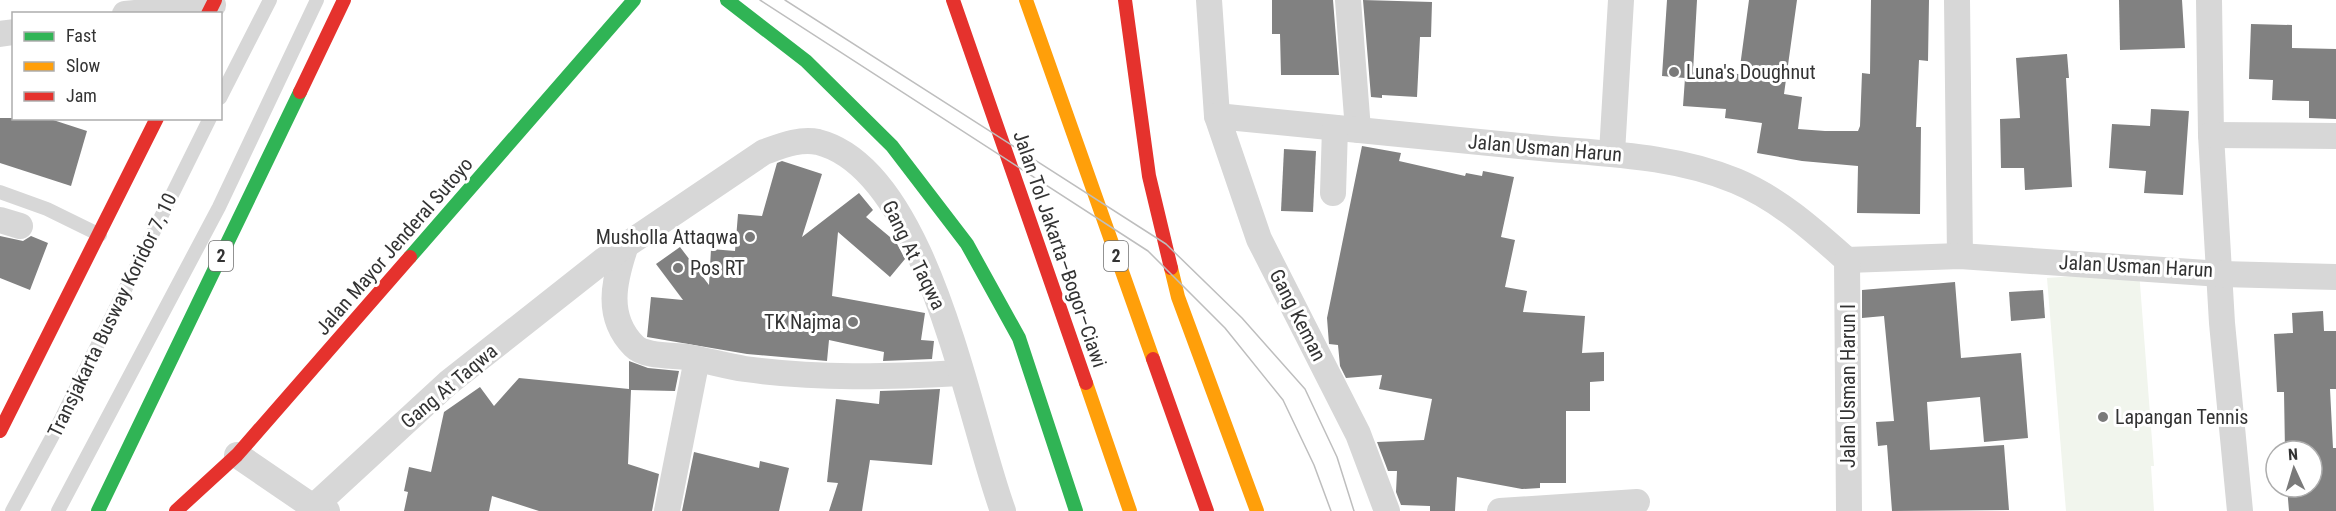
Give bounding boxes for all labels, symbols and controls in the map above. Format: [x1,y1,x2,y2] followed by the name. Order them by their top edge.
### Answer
[12,12,222,120] legend
[66,25,97,46] text: Fast
[66,55,101,76] text: Slow
[1686,60,1816,84] place label: Luna's Doughnut
[1667,65,1681,79] marker: Luna's Doughnut
[66,85,97,106] text: Jam
[1008,127,1112,371] street label: Jalan Tol Jakarta–Bogor–Ciawi
[1467,129,1623,167] street label: Jalan Usman Harun
[310,152,478,340] street label: Jalan Mayor Jenderal Sutoyo
[42,189,182,441] street label: Transjakarta Busway Koridor 7, 10
[877,196,951,314] street label: Gang At Taqwa
[596,225,738,249] place label: Musholla Attaqwa
[743,230,757,244] marker: Musholla Attaqwa
[209,241,233,271] road number: 2
[1104,241,1128,271] road number: 2
[2058,250,2214,282] street label: Jalan Usman Harun
[690,256,745,280] place label: Pos RT
[671,261,685,275] marker: Pos RT
[1265,265,1331,365] street label: Gang Keman
[1836,304,1860,468] street label: Jalan Usman Harun I
[764,310,841,334] place label: TK Najma
[846,315,860,329] marker: TK Najma
[396,339,502,433] street label: Gang At Taqwa
[2115,405,2248,429] place label: Lapangan Tennis
[2096,410,2110,424] marker: Lapangan Tennis
[2264,439,2324,499] north arrow
[2287,445,2299,464] text: N

